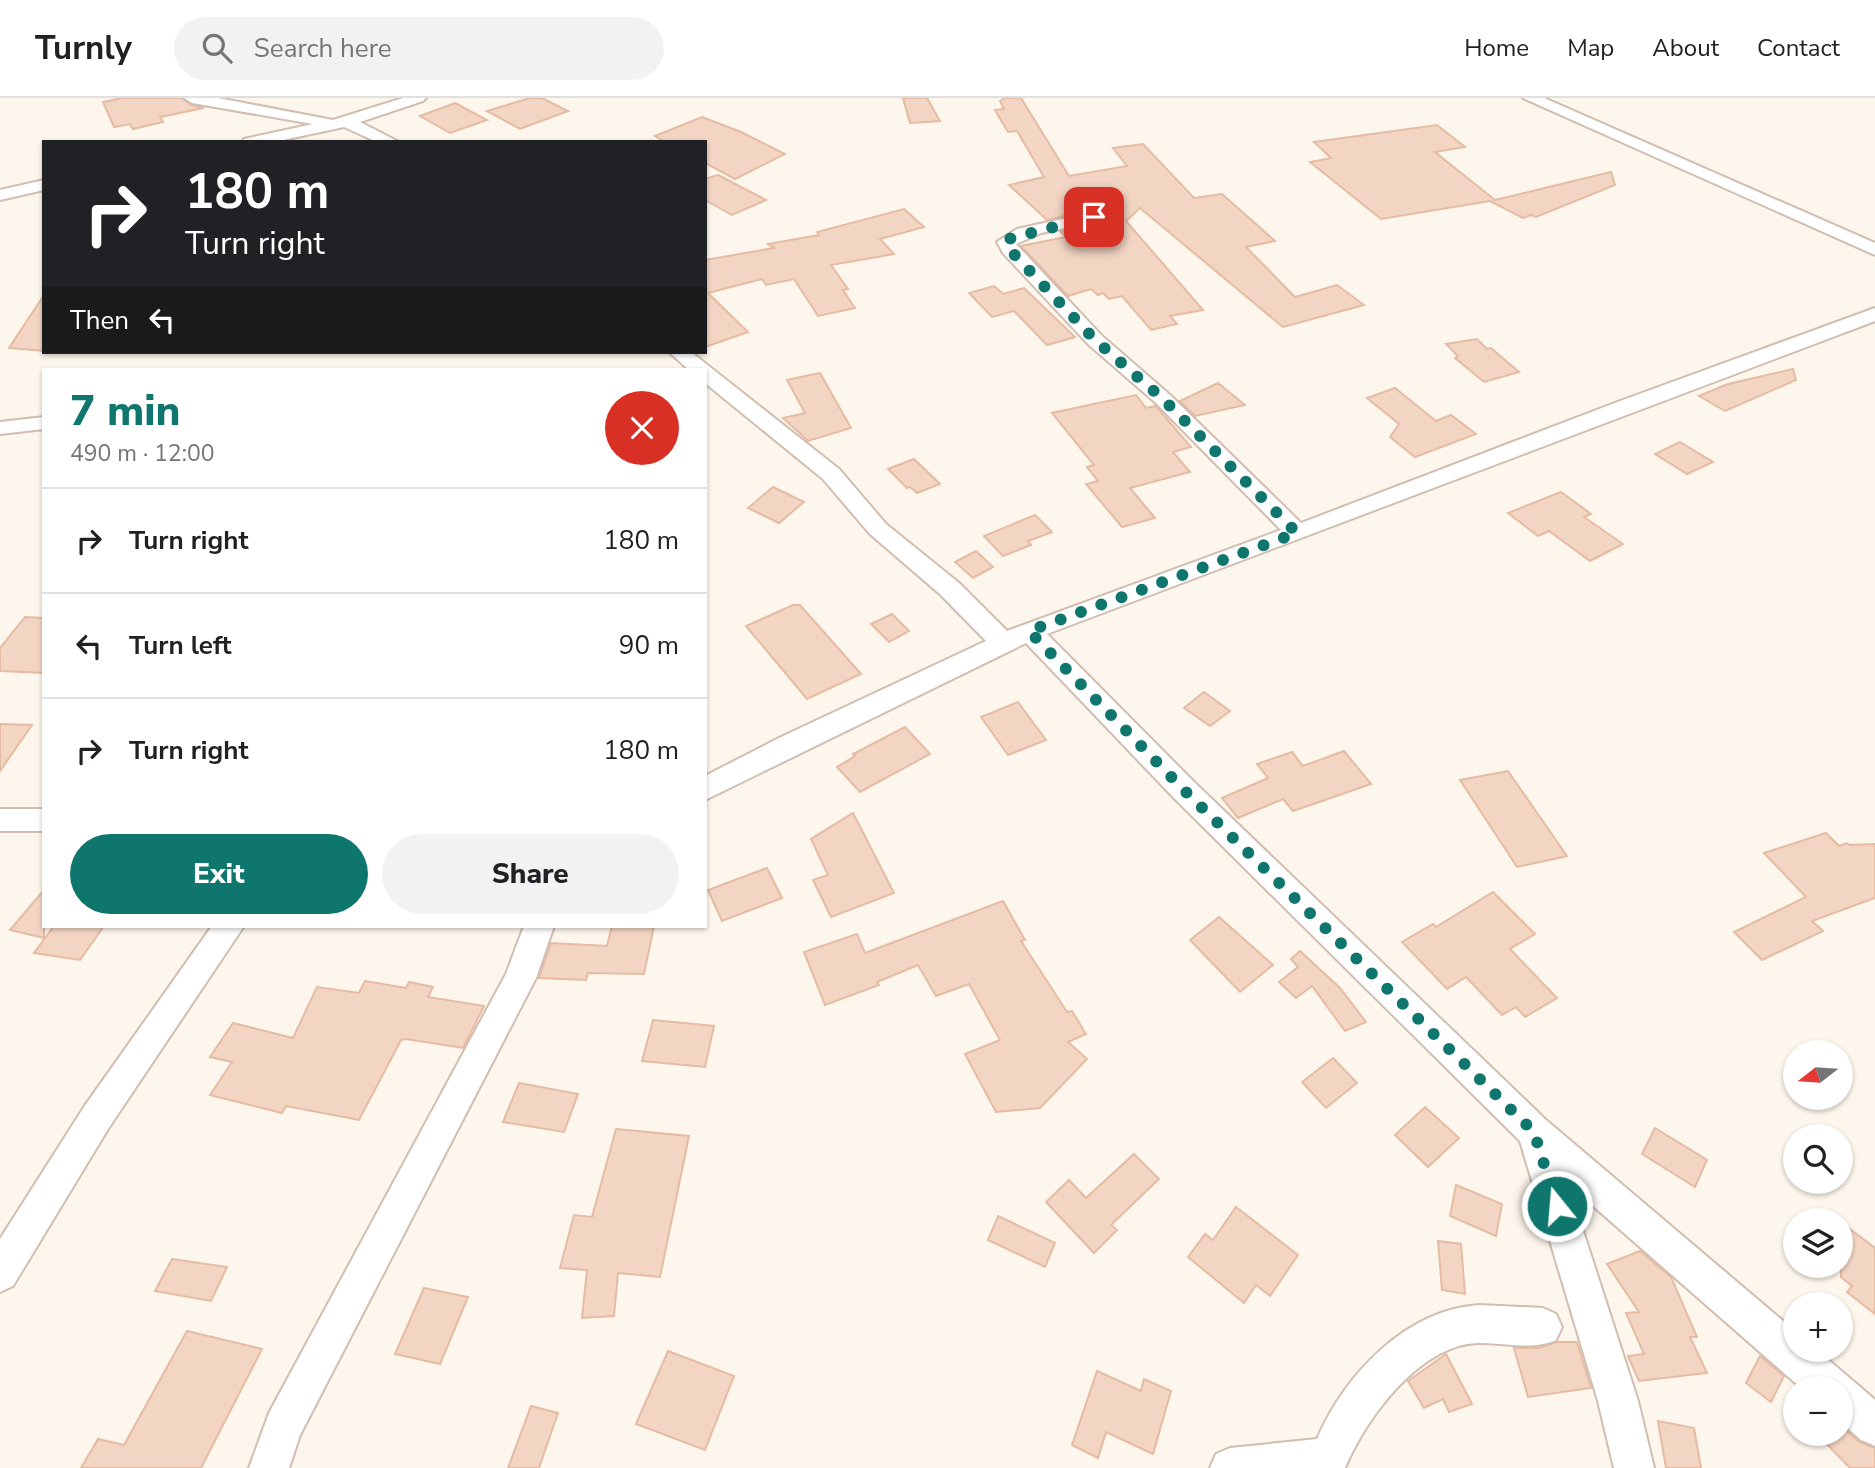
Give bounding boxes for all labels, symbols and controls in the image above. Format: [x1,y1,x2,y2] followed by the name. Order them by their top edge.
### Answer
[174,17,664,80] search box
[35,26,132,71] text: Turnly
[198,29,236,67] icon: search
[254,31,392,66] text: Search here
[1464,32,1529,64] text: Home
[1567,32,1614,64] text: Map
[1652,32,1719,64] text: About
[1757,32,1840,64] text: Contact
[185,158,329,225] text: 180 m
[70,168,161,259] icon: right
[1064,187,1124,247] pin
[1075,198,1113,236] icon: arrive
[185,222,325,265] text: Turn right
[143,301,181,339] icon: left
[70,303,129,338] text: Then
[70,383,180,440] text: 7 min
[605,391,679,465] button: close
[70,438,215,469] text: 490 m · 12:00
[70,522,108,560] icon: right
[129,523,248,558] text: Turn right
[603,523,679,558] text: 180 m
[70,627,108,665] icon: left
[129,628,232,663] text: Turn left
[619,628,679,663] text: 90 m
[70,732,108,770] icon: right
[129,733,248,768] text: Turn right
[603,733,679,768] text: 180 m
[70,834,368,914] button: Exit
[382,834,679,914] button: Share
[1783,1040,1853,1110] north arrow
[1783,1040,1853,1446] map controls
[1783,1124,1853,1194] button: search
[1520,1169,1594,1243] position arrow
[1783,1208,1853,1278] button: layers
[1783,1292,1853,1362] button: +
[1783,1376,1853,1446] button: −

